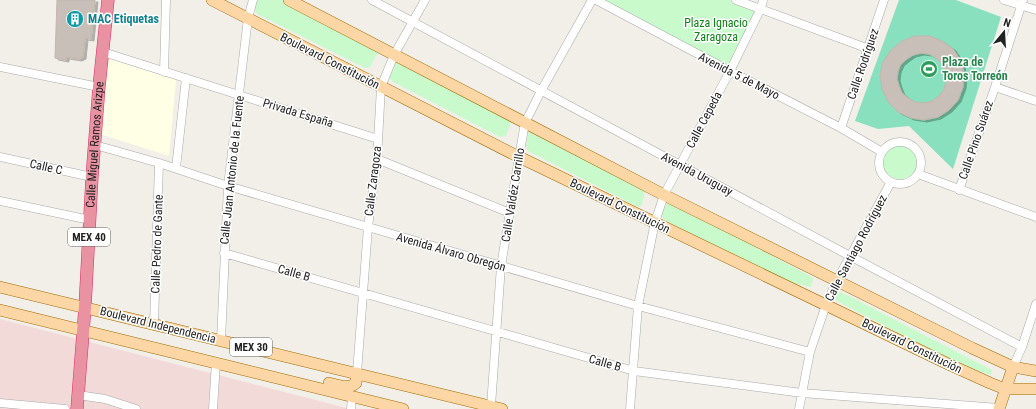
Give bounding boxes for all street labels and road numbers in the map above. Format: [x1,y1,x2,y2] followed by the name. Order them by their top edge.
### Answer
[844,27,882,101] street label: Calle Rodríguez
[278,30,382,92] street label: Boulevard Constitución
[696,50,782,102] street label: Avenida 5 de Mayo
[83,80,107,208] street label: Calle Miguel Ramos Arizpe
[683,89,725,151] street label: Calle Cepeda
[217,95,247,245] street label: Calle Juan Antonio de la Fuente
[261,96,335,130] street label: Privada España
[956,99,996,181] street label: Calle Pino Suárez
[362,145,384,217] street label: Calle Zaragoza
[499,147,527,243] street label: Calle Valdéz Carrillo
[659,149,735,199] street label: Avenida Uruguay
[28,156,64,178] street label: Calle C
[568,176,673,236] street label: Boulevard Constitución
[822,192,890,304] street label: Calle Santiago Rodríguez
[148,194,166,294] street label: Calle Pedro de Gante
[68,228,110,246] road number: MEX 40
[395,229,508,274] street label: Avenida Álvaro Obregón
[276,262,312,284] street label: Calle B
[99,304,218,346] street label: Boulevard Independencia
[860,316,965,376] street label: Boulevard Constitución
[230,338,272,356] road number: MEX 30
[587,352,623,374] street label: Calle B

